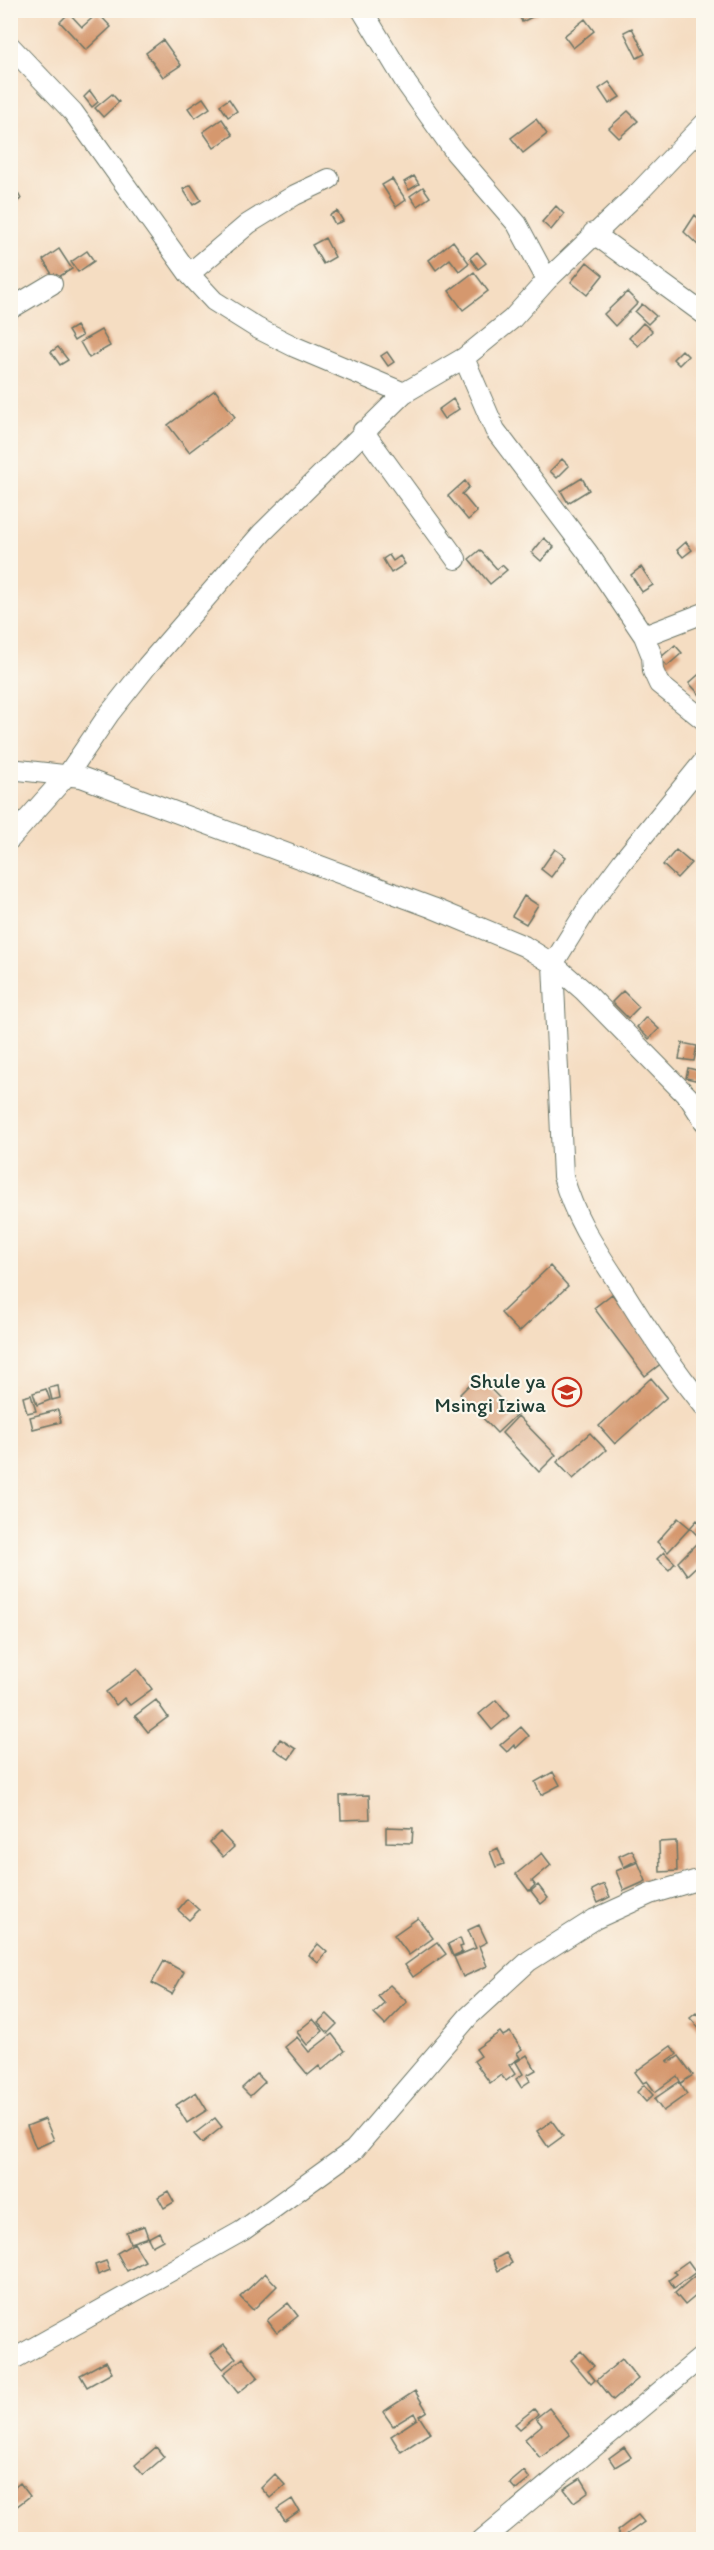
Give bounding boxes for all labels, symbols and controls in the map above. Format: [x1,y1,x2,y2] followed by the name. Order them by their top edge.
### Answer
[435,1368,546,1417] place label: Shule ya Msingi Iziwa
[551,1376,583,1408] school or university icon: Shule ya Msingi Iziwa

